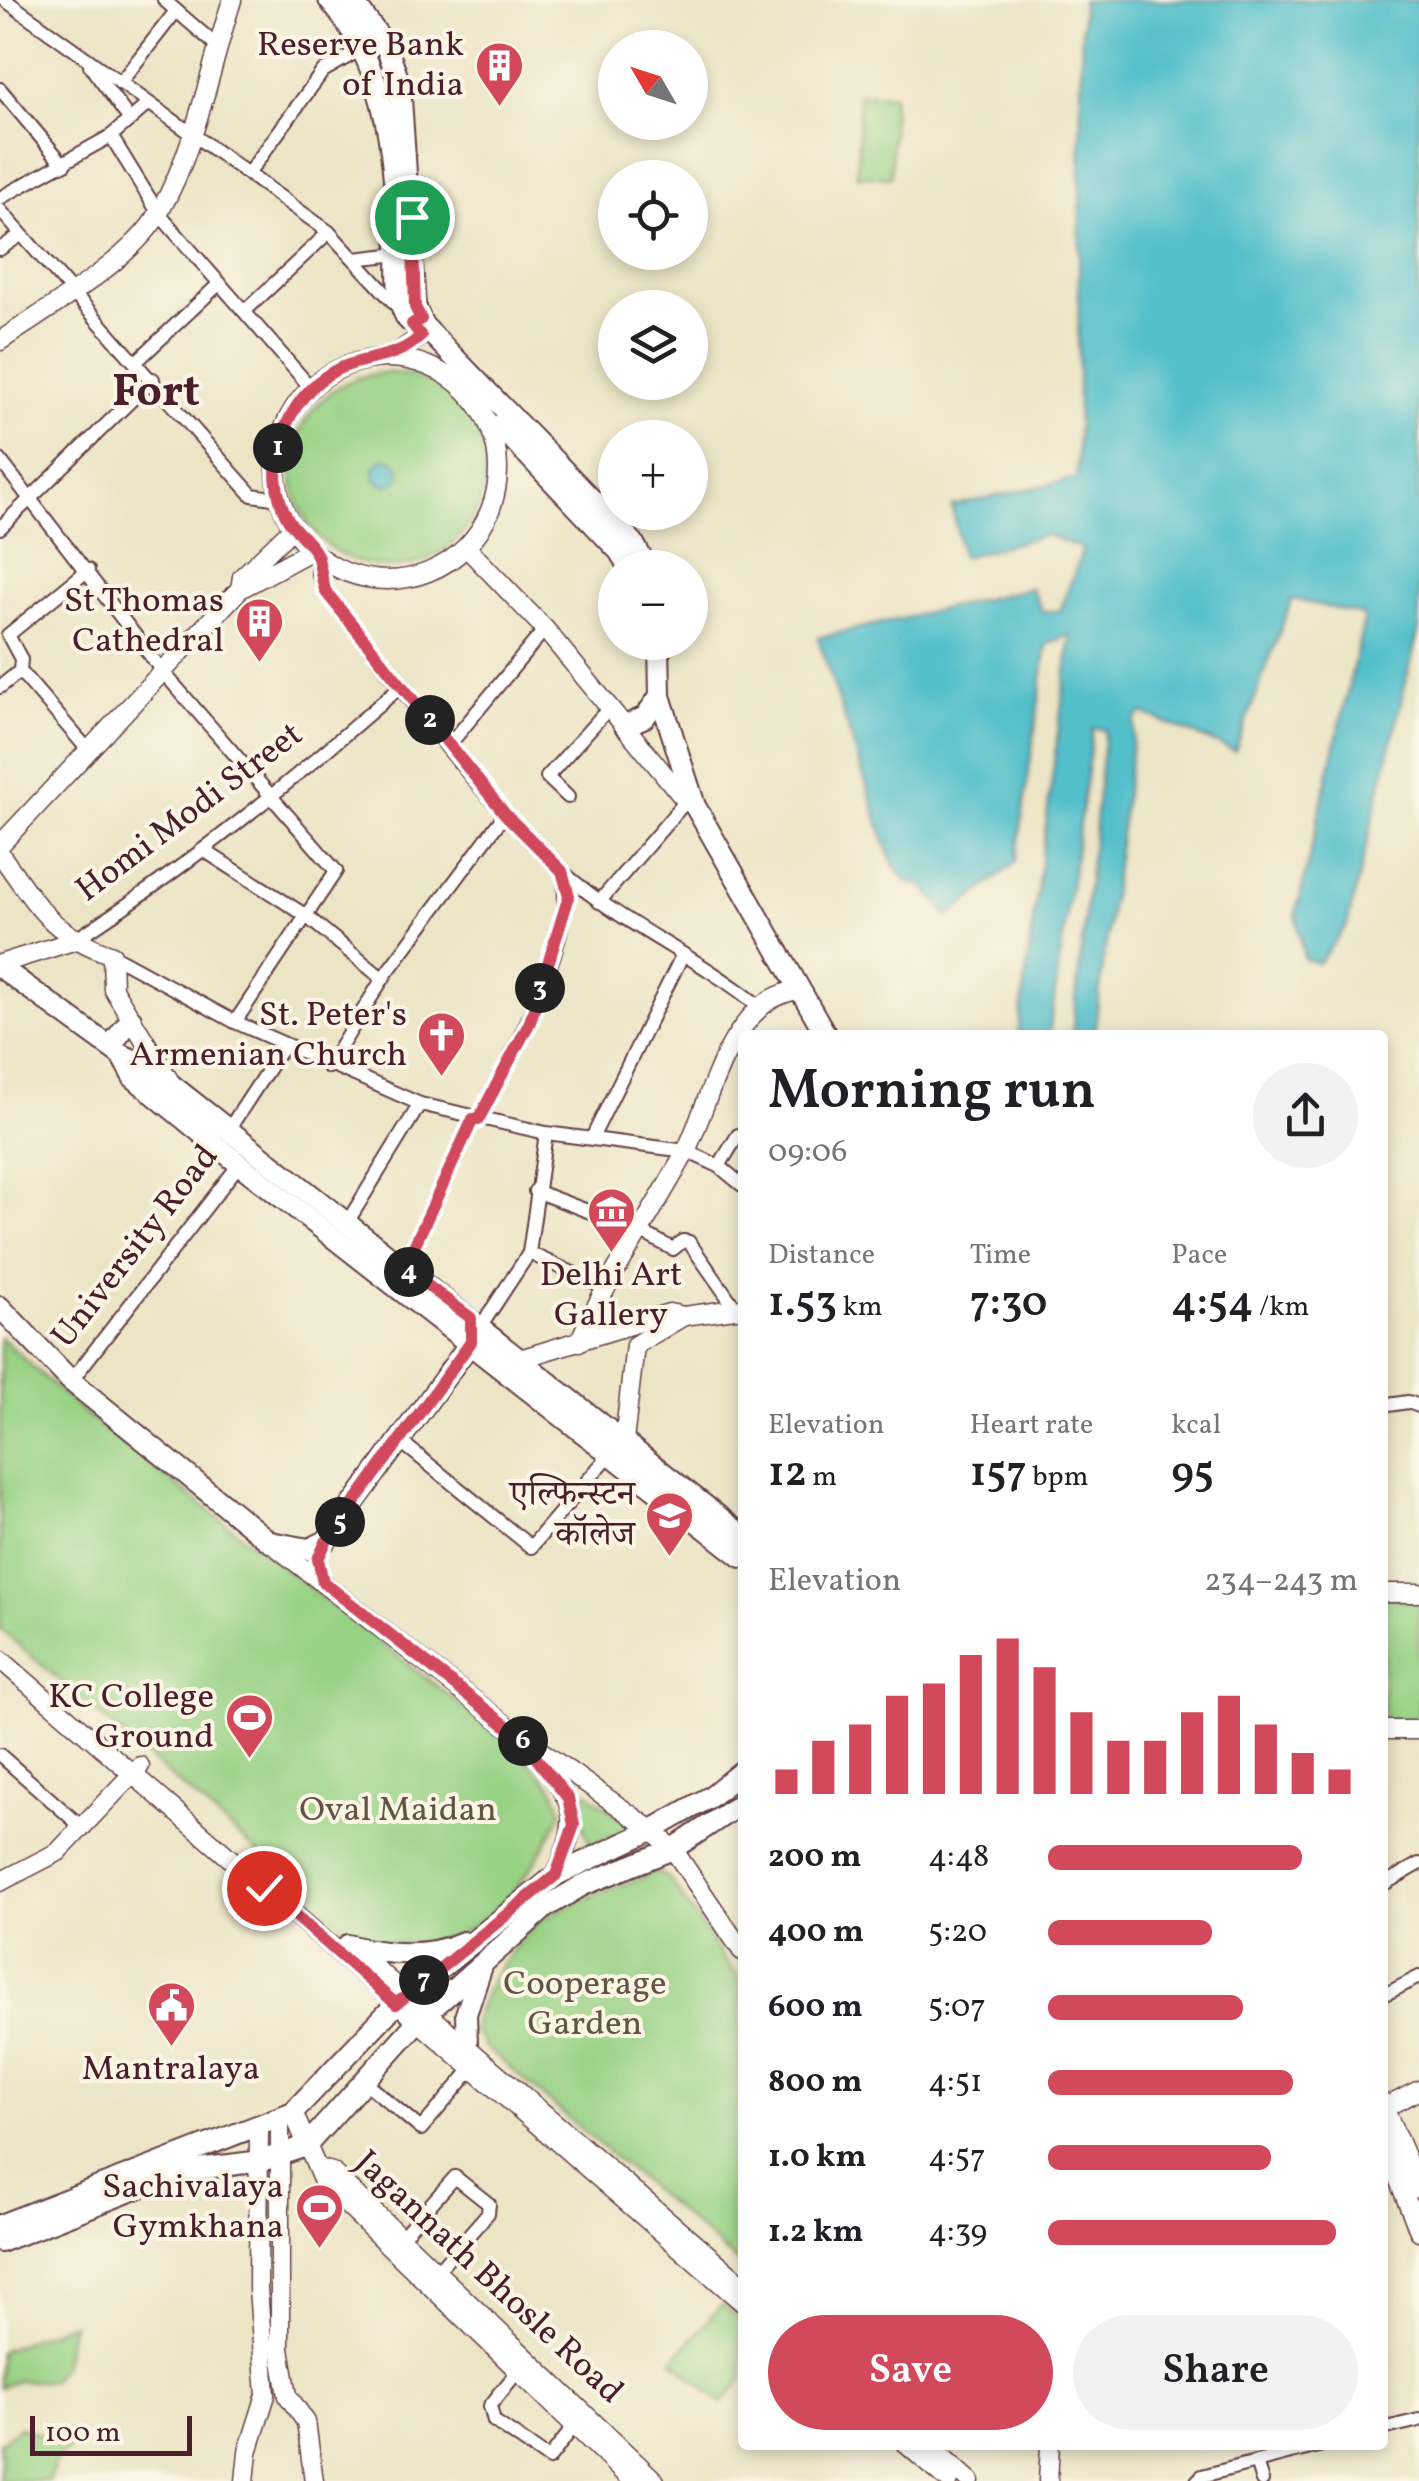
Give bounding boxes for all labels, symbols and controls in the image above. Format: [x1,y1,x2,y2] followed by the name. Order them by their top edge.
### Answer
[257,22,464,110] place label: Reserve Bank of India
[598,30,708,140] north arrow
[598,30,708,660] map controls
[473,40,525,108] building icon: Reserve Bank of India
[598,160,708,270] button: locate
[370,175,455,260] pin
[385,190,440,245] icon: arrive
[598,290,708,400] button: layers
[112,362,200,425] district label: Fort
[598,420,708,530] button: +
[253,423,303,473] pin: 1
[272,428,284,467] text: 1
[598,550,708,660] button: −
[64,578,224,666] place label: St Thomas Cathedral
[233,596,285,664] building icon: St Thomas Cathedral
[405,695,455,745] pin: 2
[423,700,437,739] text: 2
[67,712,313,914] street label: Homi Modi Street
[515,963,565,1013] pin: 3
[533,968,547,1007] text: 3
[130,992,407,1080] place label: St. Peter's Armenian Church
[416,1010,468,1078] church icon: St. Peter's Armenian Church
[768,1055,1096,1131] text: Morning run
[1253,1063,1358,1168] button: share
[768,1131,848,1175] text: 09:06
[41,1135,231,1359] street label: University Road
[585,1186,637,1254] museum icon: Delhi Art Gallery
[768,1236,875,1275] text: Distance
[970,1236,1031,1275] text: Time
[1171,1236,1227,1275] text: Pace
[384,1247,434,1297] pin: 4
[401,1252,417,1291] text: 4
[540,1252,682,1340] place label: Delhi Art Gallery
[768,1275,837,1334] text: 1.53
[970,1275,1047,1334] text: 7:30
[1171,1275,1253,1334] text: 4:54
[837,1288,883,1327] text: km
[1253,1288,1309,1327] text: /km
[768,1406,884,1445] text: Elevation
[970,1406,1093,1445] text: Heart rate
[1171,1406,1221,1445] text: kcal
[768,1445,807,1504] text: 12
[970,1445,1027,1504] text: 157
[1171,1445,1214,1504] text: 95
[807,1458,837,1497] text: m
[1027,1458,1088,1497] text: bpm
[508,1472,637,1560] place label: एल्फिन्स्टन कॉलेज
[644,1490,696,1558] school or university icon: एल्फिन्स्टन कॉलेज
[315,1497,365,1547] pin: 5
[333,1502,347,1541] text: 5
[768,1560,901,1604] text: Elevation
[1204,1560,1358,1604] text: 234–243 m
[48,1674,214,1762] place label: KC College Ground
[223,1692,275,1760] sports icon: KC College Ground
[498,1716,548,1766] pin: 6
[515,1721,531,1760] text: 6
[299,1787,497,1835] park label: Oval Maidan
[768,1836,862,1880] text: 200 m
[928,1836,989,1880] text: 4:48
[222,1846,307,1931] pin
[237,1861,292,1916] icon: check
[768,1911,864,1955] text: 400 m
[928,1911,987,1955] text: 5:20
[399,1955,449,2005] pin: 7
[417,1960,431,1999] text: 7
[503,1961,667,2049] park label: Cooperage Garden
[145,1980,197,2048] public building icon: Mantralaya
[768,1986,863,2030] text: 600 m
[928,1986,986,2030] text: 5:07
[82,2046,260,2094] place label: Mantralaya
[768,2061,863,2105] text: 800 m
[928,2061,982,2105] text: 4:51
[768,2136,866,2180] text: 1.0 km
[928,2136,986,2180] text: 4:57
[343,2140,633,2416] street label: Jagannath Bhosle Road
[102,2164,284,2252] place label: Sachivalaya Gymkhana
[293,2182,345,2250] sports icon: Sachivalaya Gymkhana
[768,2211,863,2255] text: 1.2 km
[928,2211,987,2255] text: 4:39
[768,2315,1053,2430] button: Save
[1073,2315,1358,2430] button: Share
[30,2411,192,2456] scale bar
[45,2414,120,2453] text: 100 m

